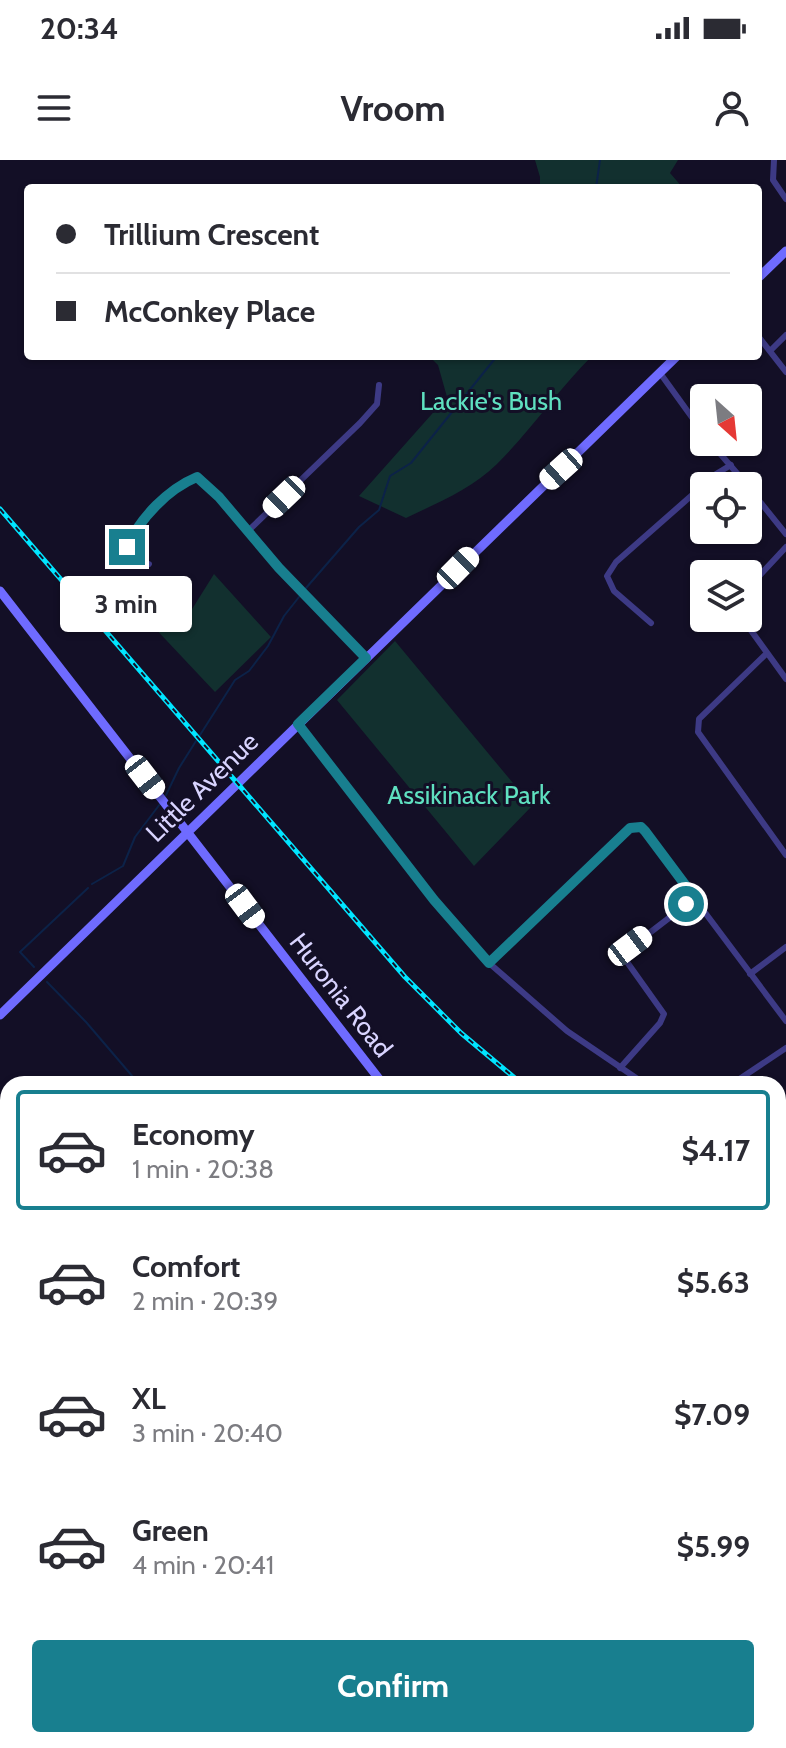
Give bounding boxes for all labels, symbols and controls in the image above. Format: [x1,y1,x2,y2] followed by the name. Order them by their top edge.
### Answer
[40,10,119,47] text: 20:34
[32,86,76,130] icon: menu
[341,86,445,130] text: Vroom
[710,86,754,130] icon: person
[104,216,319,253] text: Trillium Crescent
[104,293,315,330] text: McConkey Place
[690,384,762,456] north arrow
[690,384,762,632] map controls
[420,385,562,417] park label: Lackie's Bush
[535,444,587,494] car
[258,472,310,522] car
[690,472,762,544] button: locate
[109,529,145,565] route end
[433,543,483,593] car
[690,560,762,632] button: layers
[61,575,193,631] callout: 3 min
[94,588,158,620] text: 3 min
[139,726,265,848] street label: Little Avenue
[121,751,169,803] car
[387,779,551,811] park label: Assikinack Park
[221,880,269,932] car
[668,886,704,922] route start
[604,922,656,970] car
[283,927,399,1063] street label: Huronia Road
[36,1114,108,1186] icon: car
[132,1116,255,1153] text: Economy
[681,1132,750,1169] text: $4.17
[132,1153,274,1185] text: 1 min · 20:38
[36,1246,108,1318] icon: car
[132,1248,240,1285] text: Comfort
[677,1264,750,1301] text: $5.63
[132,1285,278,1317] text: 2 min · 20:39
[36,1378,108,1450] icon: car
[132,1380,166,1417] text: XL
[674,1396,750,1433] text: $7.09
[132,1417,283,1449] text: 3 min · 20:40
[36,1510,108,1582] icon: car
[132,1512,209,1549] text: Green
[677,1528,750,1565] text: $5.99
[132,1549,274,1581] text: 4 min · 20:41
[32,1640,754,1732] button: Confirm

